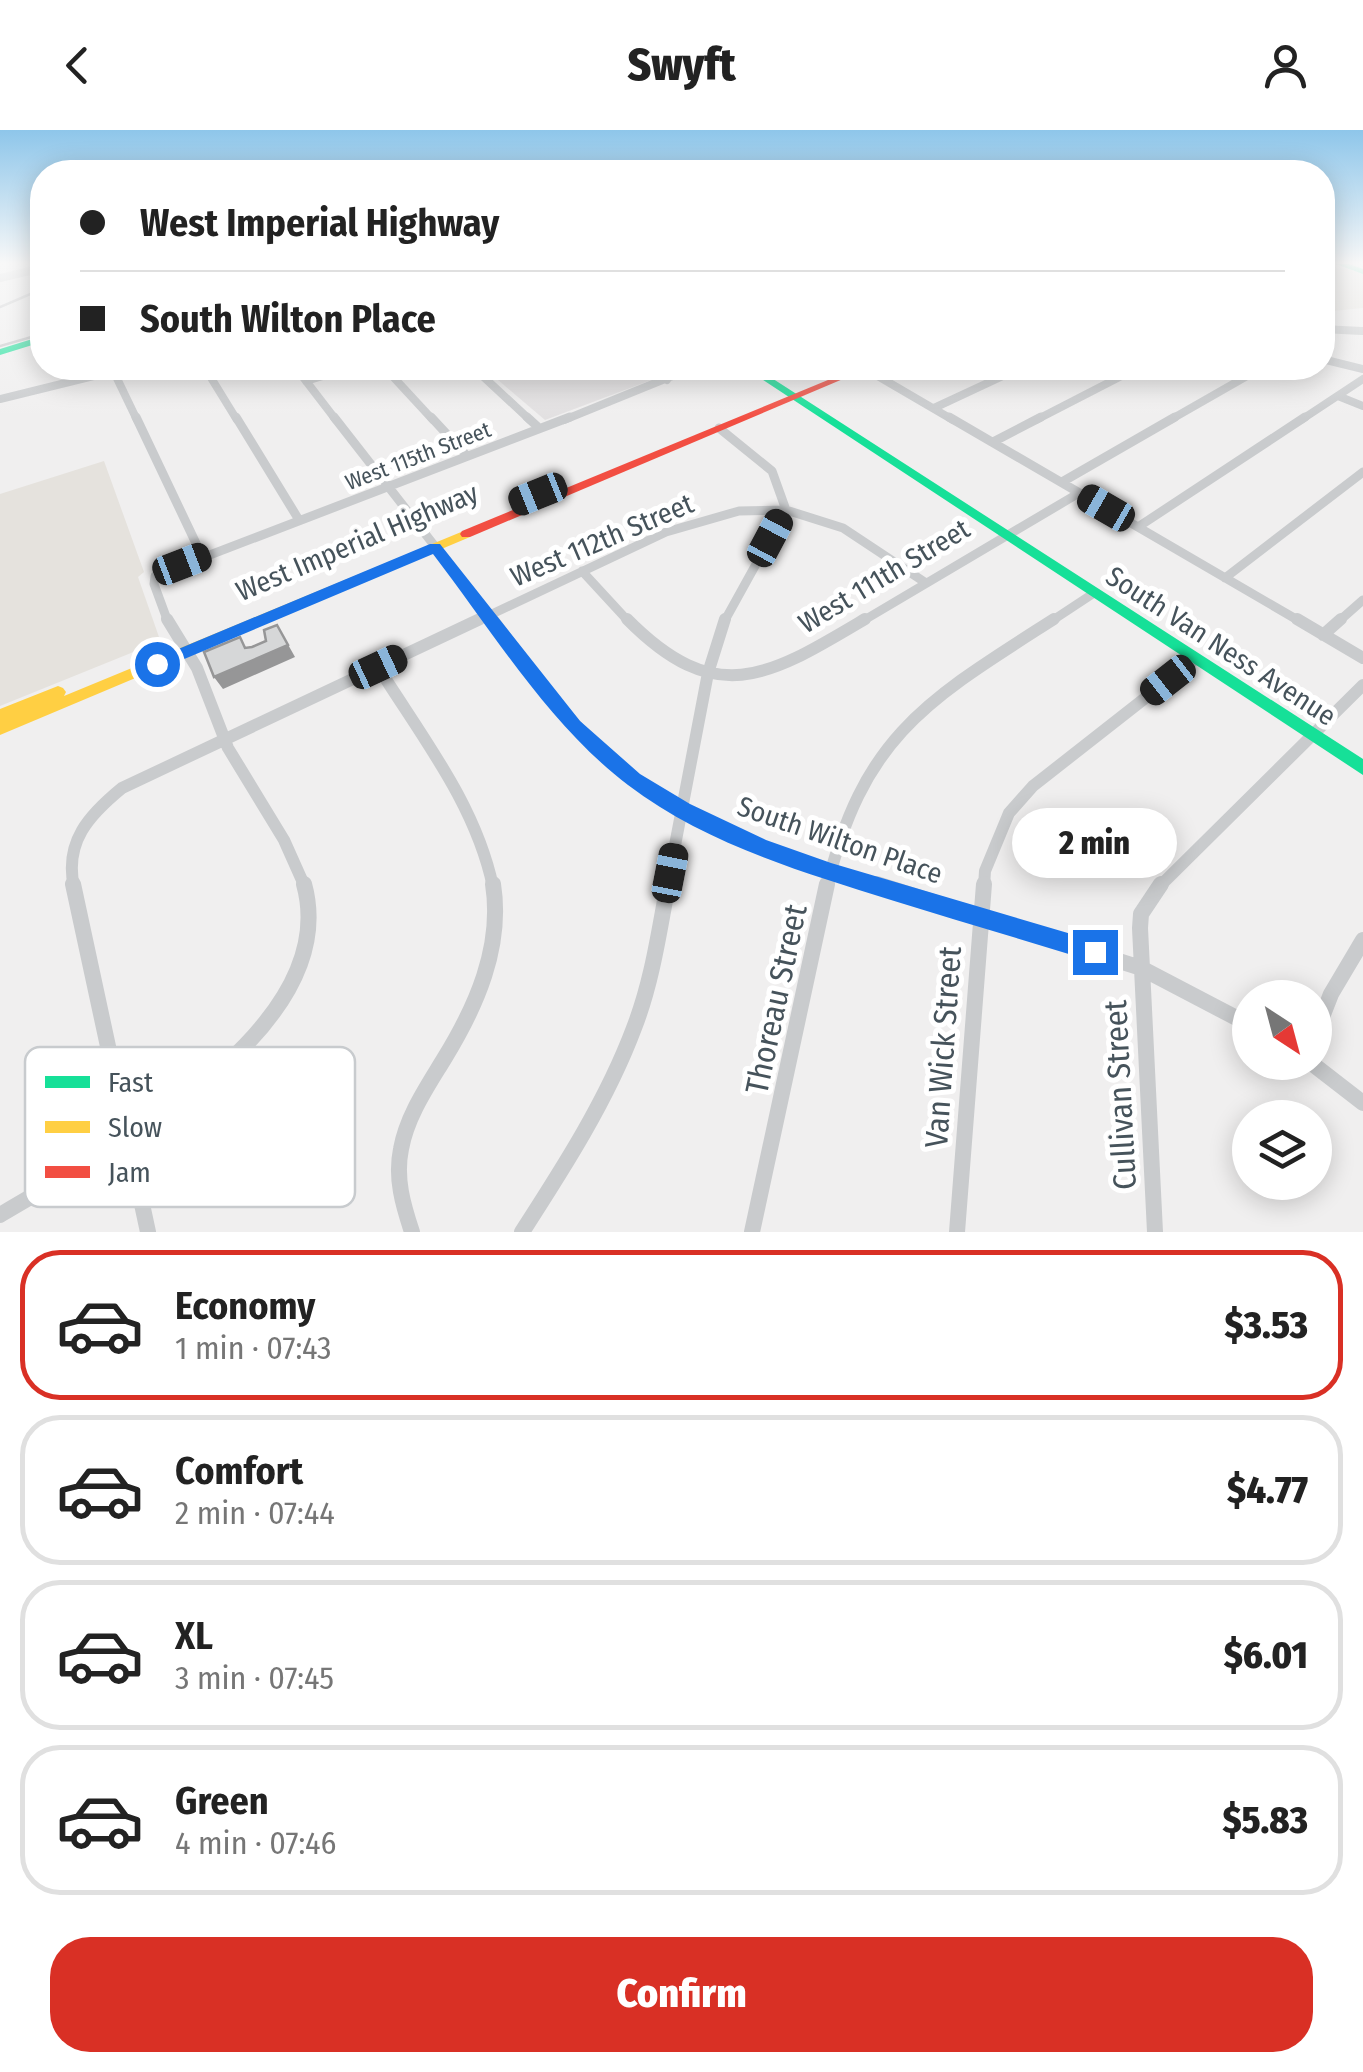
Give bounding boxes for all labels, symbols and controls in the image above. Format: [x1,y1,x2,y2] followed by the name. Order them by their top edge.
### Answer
[50,38,105,93] icon: back
[627,38,736,92] text: Swyft
[1258,38,1313,93] icon: person
[140,200,499,246] text: West Imperial Highway
[140,296,436,342] text: South Wilton Place
[341,416,495,496] street label: West 115th Street
[505,469,571,519] car
[231,476,483,608] street label: West Imperial Highway
[1073,480,1139,536] car
[506,486,699,593] street label: West 112th Street
[743,504,797,572] car
[793,512,976,640] street label: West 111th Street
[149,539,215,589] car
[1100,559,1342,733] street label: South Van Ness Avenue
[344,641,412,693] car
[135,642,180,687] route start
[1135,650,1201,710] car
[733,789,947,891] street label: South Wilton Place
[1012,807,1178,877] callout: 2 min
[1059,824,1130,862] text: 2 min
[650,841,690,905] car
[737,900,815,1097] street label: Thoreau Street
[1073,930,1118,975] route end
[917,944,969,1149] street label: Van Wick Street
[1232,980,1332,1080] north arrow
[1232,980,1332,1200] map controls
[1096,999,1144,1191] street label: Cullivan Street
[25,1047,355,1207] legend
[108,1066,154,1099] text: Fast
[1232,1100,1332,1200] button: layers
[108,1111,162,1144] text: Slow
[108,1156,151,1189] text: Jam
[55,1280,145,1370] icon: car
[175,1283,315,1329] text: Economy
[1225,1302,1308,1348] text: $3.53
[175,1329,332,1367] text: 1 min · 07:43
[55,1445,145,1535] icon: car
[175,1448,303,1494] text: Comfort
[1227,1467,1308,1513] text: $4.77
[175,1494,335,1532] text: 2 min · 07:44
[55,1610,145,1700] icon: car
[175,1613,213,1659] text: XL
[1224,1632,1308,1678] text: $6.01
[175,1659,334,1697] text: 3 min · 07:45
[55,1775,145,1865] icon: car
[175,1778,269,1824] text: Green
[1222,1797,1308,1843] text: $5.83
[175,1824,336,1862] text: 4 min · 07:46
[50,1937,1313,2052] button: Confirm

